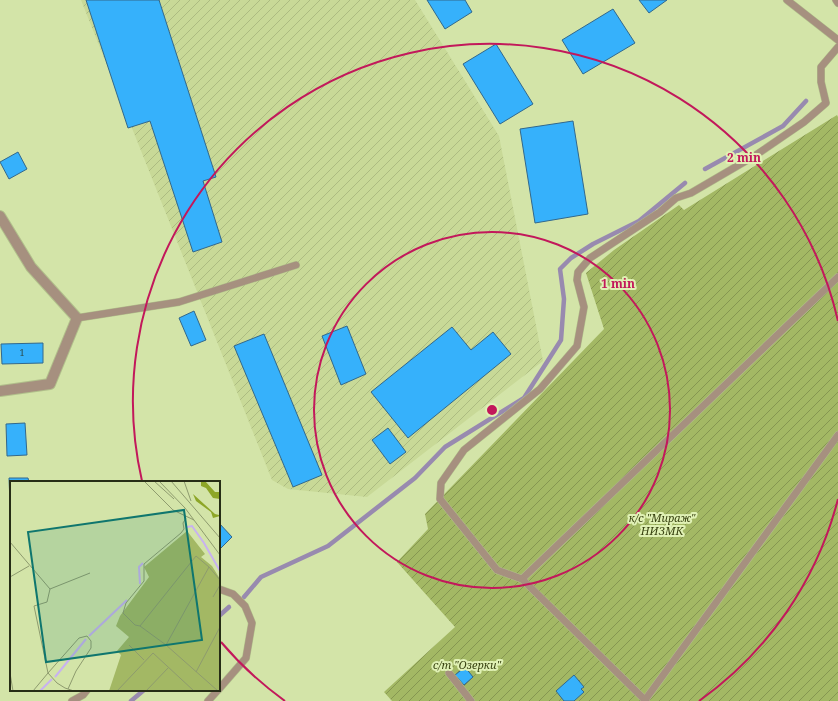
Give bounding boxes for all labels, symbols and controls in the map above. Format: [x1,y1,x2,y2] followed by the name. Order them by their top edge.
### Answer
[727,149,761,166] text: 2 min
[601,275,635,292] text: 1 min
[19,346,25,359] house number: 1
[485,403,499,417] centre of rings
[10,481,220,691] inset map
[629,510,696,538] park label: к/с "Мираж" НИЗМК
[433,657,502,672] park label: с/т "Озерки"

